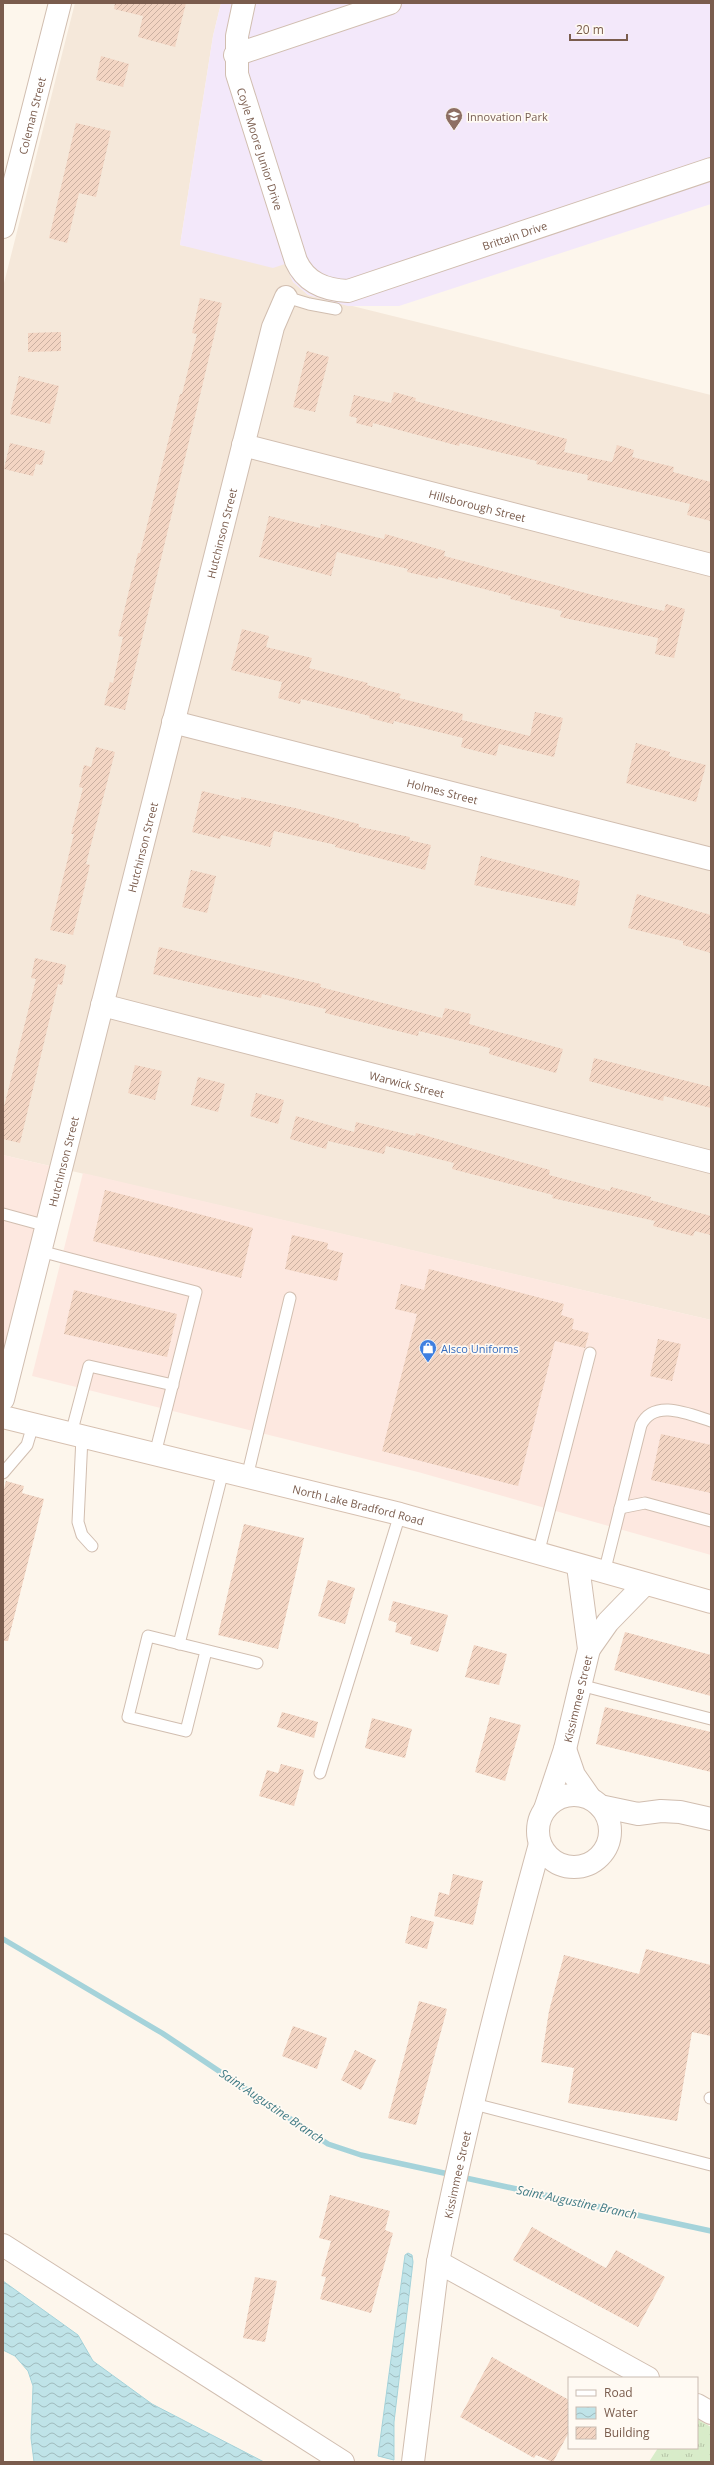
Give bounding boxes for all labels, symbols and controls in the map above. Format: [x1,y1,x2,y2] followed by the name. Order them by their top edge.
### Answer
[570,16,627,42] scale bar
[576,21,604,38] text: 20 m
[14,75,48,156] street label: Coleman Street
[234,85,287,212] street label: Coyle Moore Junior Drive
[444,106,464,131] school or university icon: Innovation Park
[467,109,548,124] place label: Innovation Park
[480,217,549,253] street label: Brittain Drive
[203,486,240,580] street label: Hutchinson Street
[427,486,527,525] street label: Hillsborough Street
[405,774,480,807] street label: Holmes Street
[123,800,161,894] street label: Hutchinson Street
[368,1067,446,1101] street label: Warwick Street
[44,1115,81,1208] street label: Hutchinson Street
[418,1338,438,1363] shop icon: Alsco Uniforms
[441,1341,519,1356] place label: Alsco Uniforms
[291,1481,426,1528] street label: North Lake Bradford Road
[559,1653,595,1744] street label: Kissimmee Street
[216,2065,328,2147] water label: Saint Augustine Branch
[440,2129,474,2220] street label: Kissimmee Street
[515,2181,639,2223] water label: Saint Augustine Branch
[568,2377,698,2449] legend
[604,2384,633,2401] text: Road
[604,2404,638,2421] text: Water
[604,2424,650,2441] text: Building

